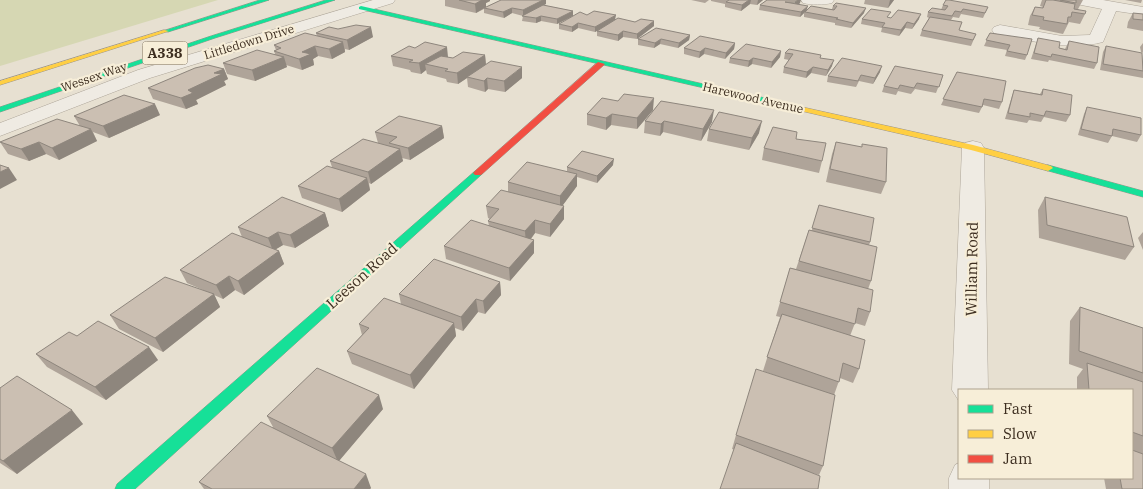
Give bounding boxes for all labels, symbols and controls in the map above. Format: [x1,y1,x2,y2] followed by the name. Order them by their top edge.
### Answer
[202,21,296,62] street label: Littledown Drive
[142,42,188,64] road number: A338
[59,58,129,95] street label: Wessex Way
[701,79,805,116] street label: Harewood Avenue
[961,222,982,316] street label: William Road
[322,239,401,313] street label: Leeson Road
[958,389,1133,479] legend
[1003,399,1033,418] text: Fast
[1003,424,1037,443] text: Slow
[1003,449,1032,468] text: Jam

